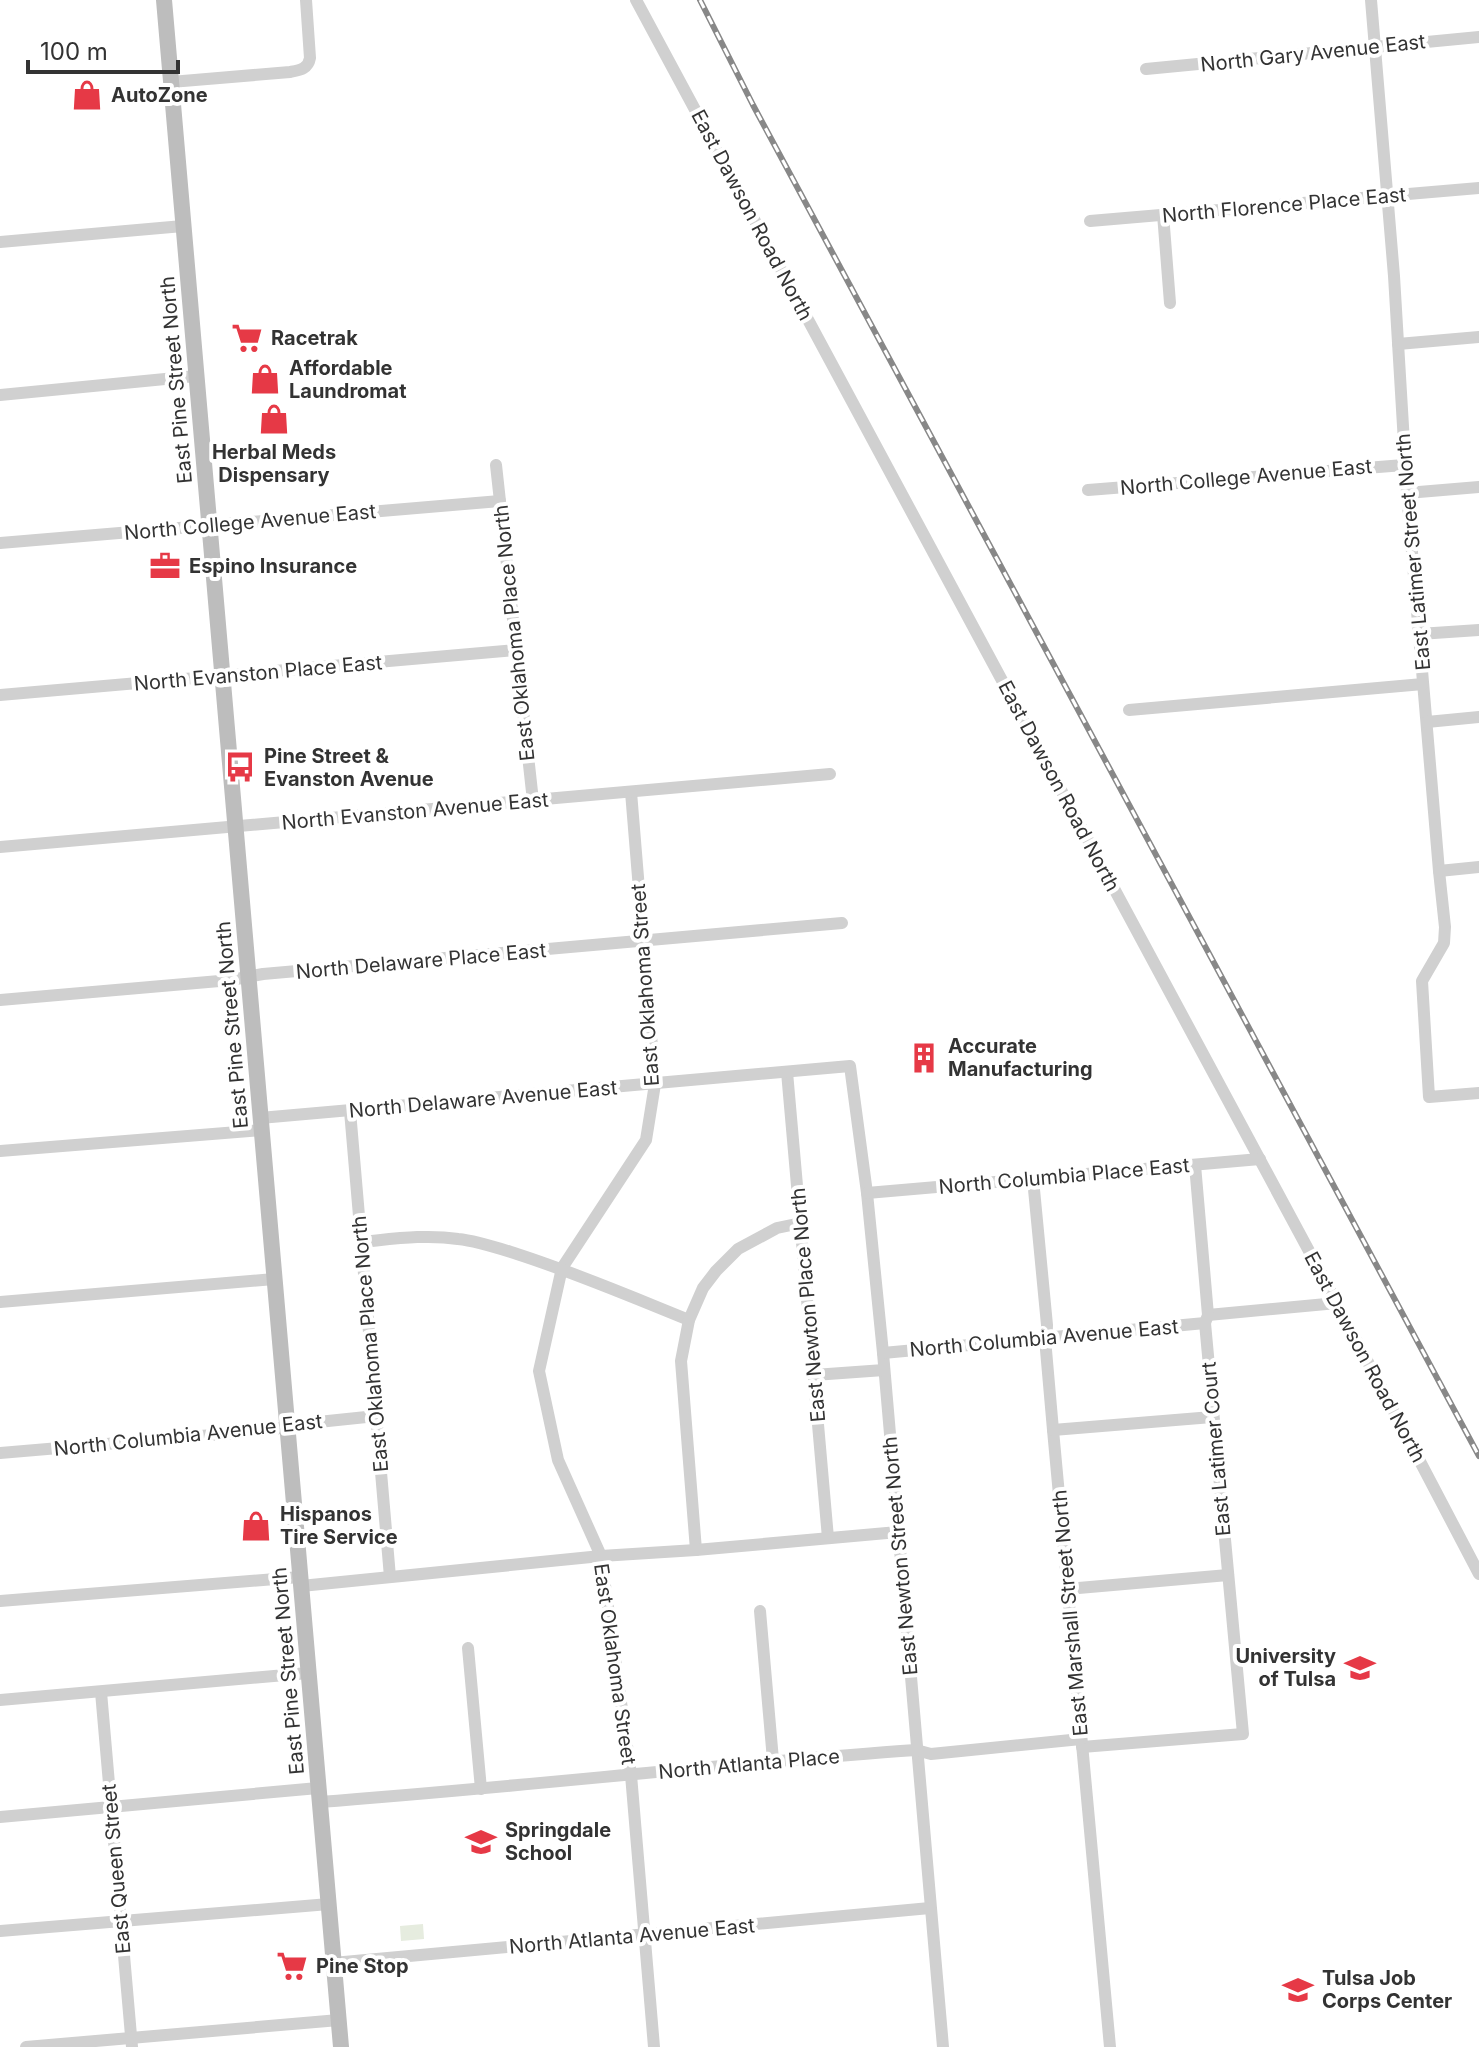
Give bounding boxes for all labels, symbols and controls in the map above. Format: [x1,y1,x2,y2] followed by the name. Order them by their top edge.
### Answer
[28,24,178,74] scale bar
[1199,29,1427,77] street label: North Gary Avenue East
[40,37,108,66] text: 100 m
[70,78,104,112] shop icon: AutoZone
[111,83,208,107] place label: AutoZone
[686,106,818,324] street label: East Dawson Road North
[1161,182,1407,228] street label: North Florence Place East
[155,275,197,485] street label: East Pine Street North
[230,321,264,355] supermarket icon: Racetrak
[271,326,358,350] place label: Racetrak
[289,356,407,403] place label: Affordable Laundromat
[248,362,282,396] shop icon: Affordable Laundromat
[257,402,291,436] shop icon: Herbal Meds Dispensary
[1391,433,1435,671] street label: East Latimer Street North
[212,440,336,487] place label: Herbal Meds Dispensary
[1119,454,1373,500] street label: North College Avenue East
[123,499,377,545] street label: North College Avenue East
[489,504,539,762] street label: East Oklahoma Place North
[148,549,182,583] office icon: Espino Insurance
[189,554,357,578] place label: Espino Insurance
[133,650,384,696] street label: North Evanston Place East
[993,677,1125,895] street label: East Dawson Road North
[264,744,434,791] place label: Pine Street & Evanston Avenue
[223,750,257,784] bus stop icon: Pine Street & Evanston Avenue
[281,787,550,835] street label: North Evanston Avenue East
[626,882,664,1087] street label: East Oklahoma Street
[211,920,253,1130] street label: East Pine Street North
[295,938,548,984] street label: North Delaware Place East
[948,1034,1093,1081] place label: Accurate Manufacturing
[907,1041,941,1075] building icon: Accurate Manufacturing
[348,1075,619,1123] street label: North Delaware Avenue East
[938,1153,1191,1199] street label: North Columbia Place East
[786,1187,830,1423] street label: East Newton Place North
[347,1215,393,1473] street label: East Oklahoma Place North
[1299,1248,1431,1466] street label: East Dawson Road North
[909,1314,1180,1362] street label: North Columbia Avenue East
[1196,1360,1236,1537] street label: East Latimer Court
[53,1409,324,1461] street label: North Columbia Avenue East
[878,1435,922,1677] street label: East Newton Street North
[1047,1489,1093,1737] street label: East Marshall Street North
[280,1502,398,1549] place label: Hispanos Tire Service
[239,1509,273,1543] shop icon: Hispanos Tire Service
[589,1562,641,1767] street label: East Oklahoma Street
[267,1566,309,1776] street label: East Pine Street North
[1235,1644,1336,1691] place label: University of Tulsa
[1343,1651,1377,1685] school or university icon: University of Tulsa
[657,1744,841,1784] street label: North Atlanta Place
[97,1783,135,1955] street label: East Queen Street
[505,1818,611,1865] place label: Springdale School
[464,1825,498,1859] school or university icon: Springdale School
[508,1913,756,1959] street label: North Atlanta Avenue East
[275,1949,309,1983] supermarket icon: Pine Stop
[316,1954,409,1978] place label: Pine Stop
[1322,1966,1452,2013] place label: Tulsa Job Corps Center
[1281,1973,1315,2007] school or university icon: Tulsa Job Corps Center

